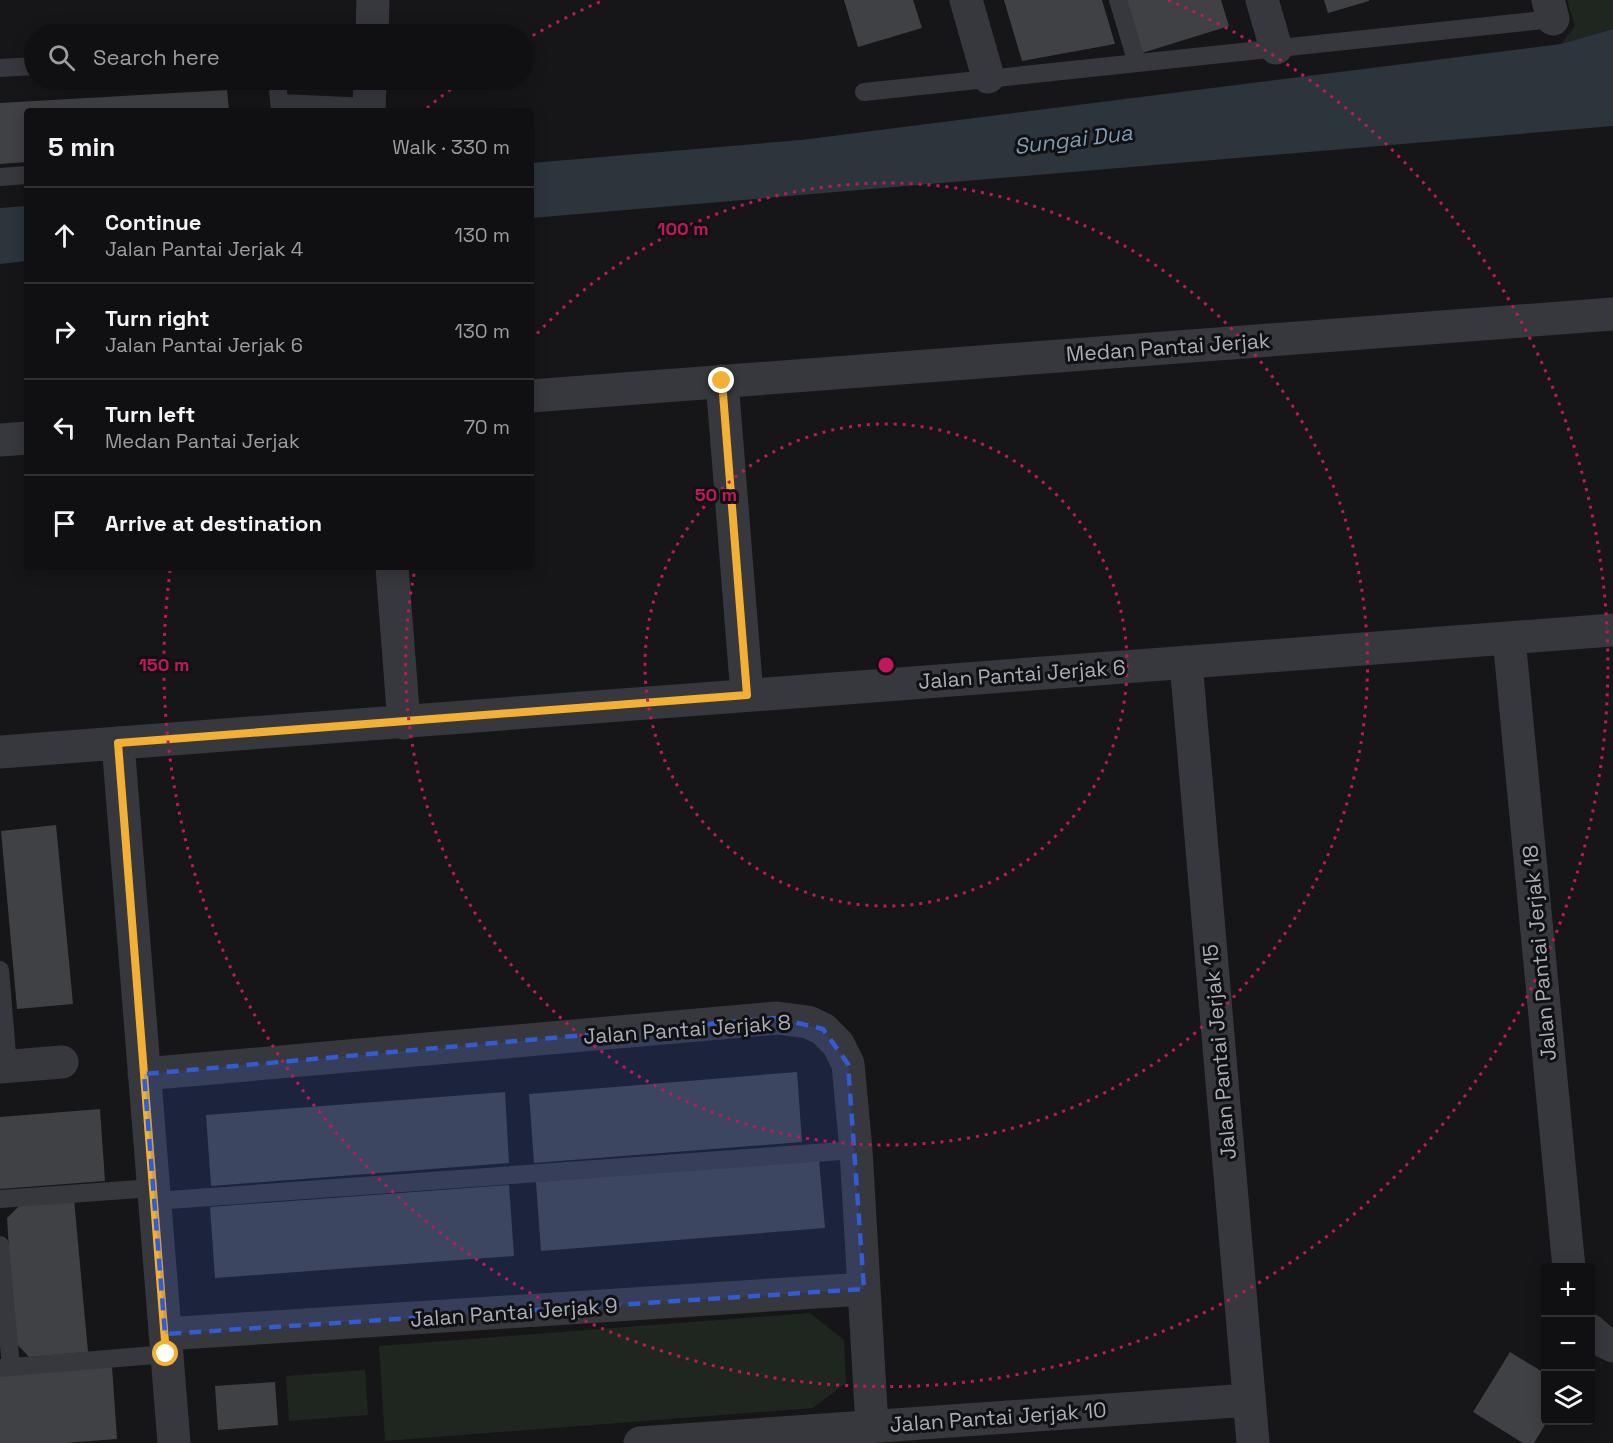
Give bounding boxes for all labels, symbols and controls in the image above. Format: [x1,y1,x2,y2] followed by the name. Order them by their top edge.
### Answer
[24,24,534,90] search box
[45,41,78,74] icon: search
[93,43,220,71] text: Search here
[1012,118,1134,160] water label: Sungai Dua
[48,130,115,164] text: 5 min
[392,134,510,160] text: Walk · 330 m
[105,208,201,236] text: Continue
[657,217,709,240] text: 100 m
[48,219,81,252] icon: ahead
[454,222,510,248] text: 130 m
[105,236,303,262] text: Jalan Pantai Jerjak 4
[105,304,210,332] text: Turn right
[48,315,81,348] icon: right
[454,318,510,344] text: 130 m
[1065,326,1271,368] street label: Medan Pantai Jerjak
[105,332,303,358] text: Jalan Pantai Jerjak 6
[708,367,734,393] route end
[105,400,195,428] text: Turn left
[48,411,81,444] icon: left
[464,414,510,440] text: 70 m
[105,428,300,454] text: Medan Pantai Jerjak
[695,483,737,506] text: 50 m
[48,507,81,540] icon: arrive
[105,509,322,537] text: Arrive at destination
[139,653,189,676] text: 150 m
[917,653,1127,695] street label: Jalan Pantai Jerjak 6
[876,655,896,675] centre of rings
[1516,844,1562,1062] street label: Jalan Pantai Jerjak 18
[1196,943,1242,1161] street label: Jalan Pantai Jerjak 15
[582,1008,792,1050] street label: Jalan Pantai Jerjak 8
[1541,1263,1595,1425] map controls
[1541,1263,1595,1317] button: +
[409,1291,619,1333] street label: Jalan Pantai Jerjak 9
[1541,1317,1595,1371] button: −
[152,1340,178,1366] route start
[1541,1371,1595,1425] button: layers
[889,1396,1107,1438] street label: Jalan Pantai Jerjak 10

